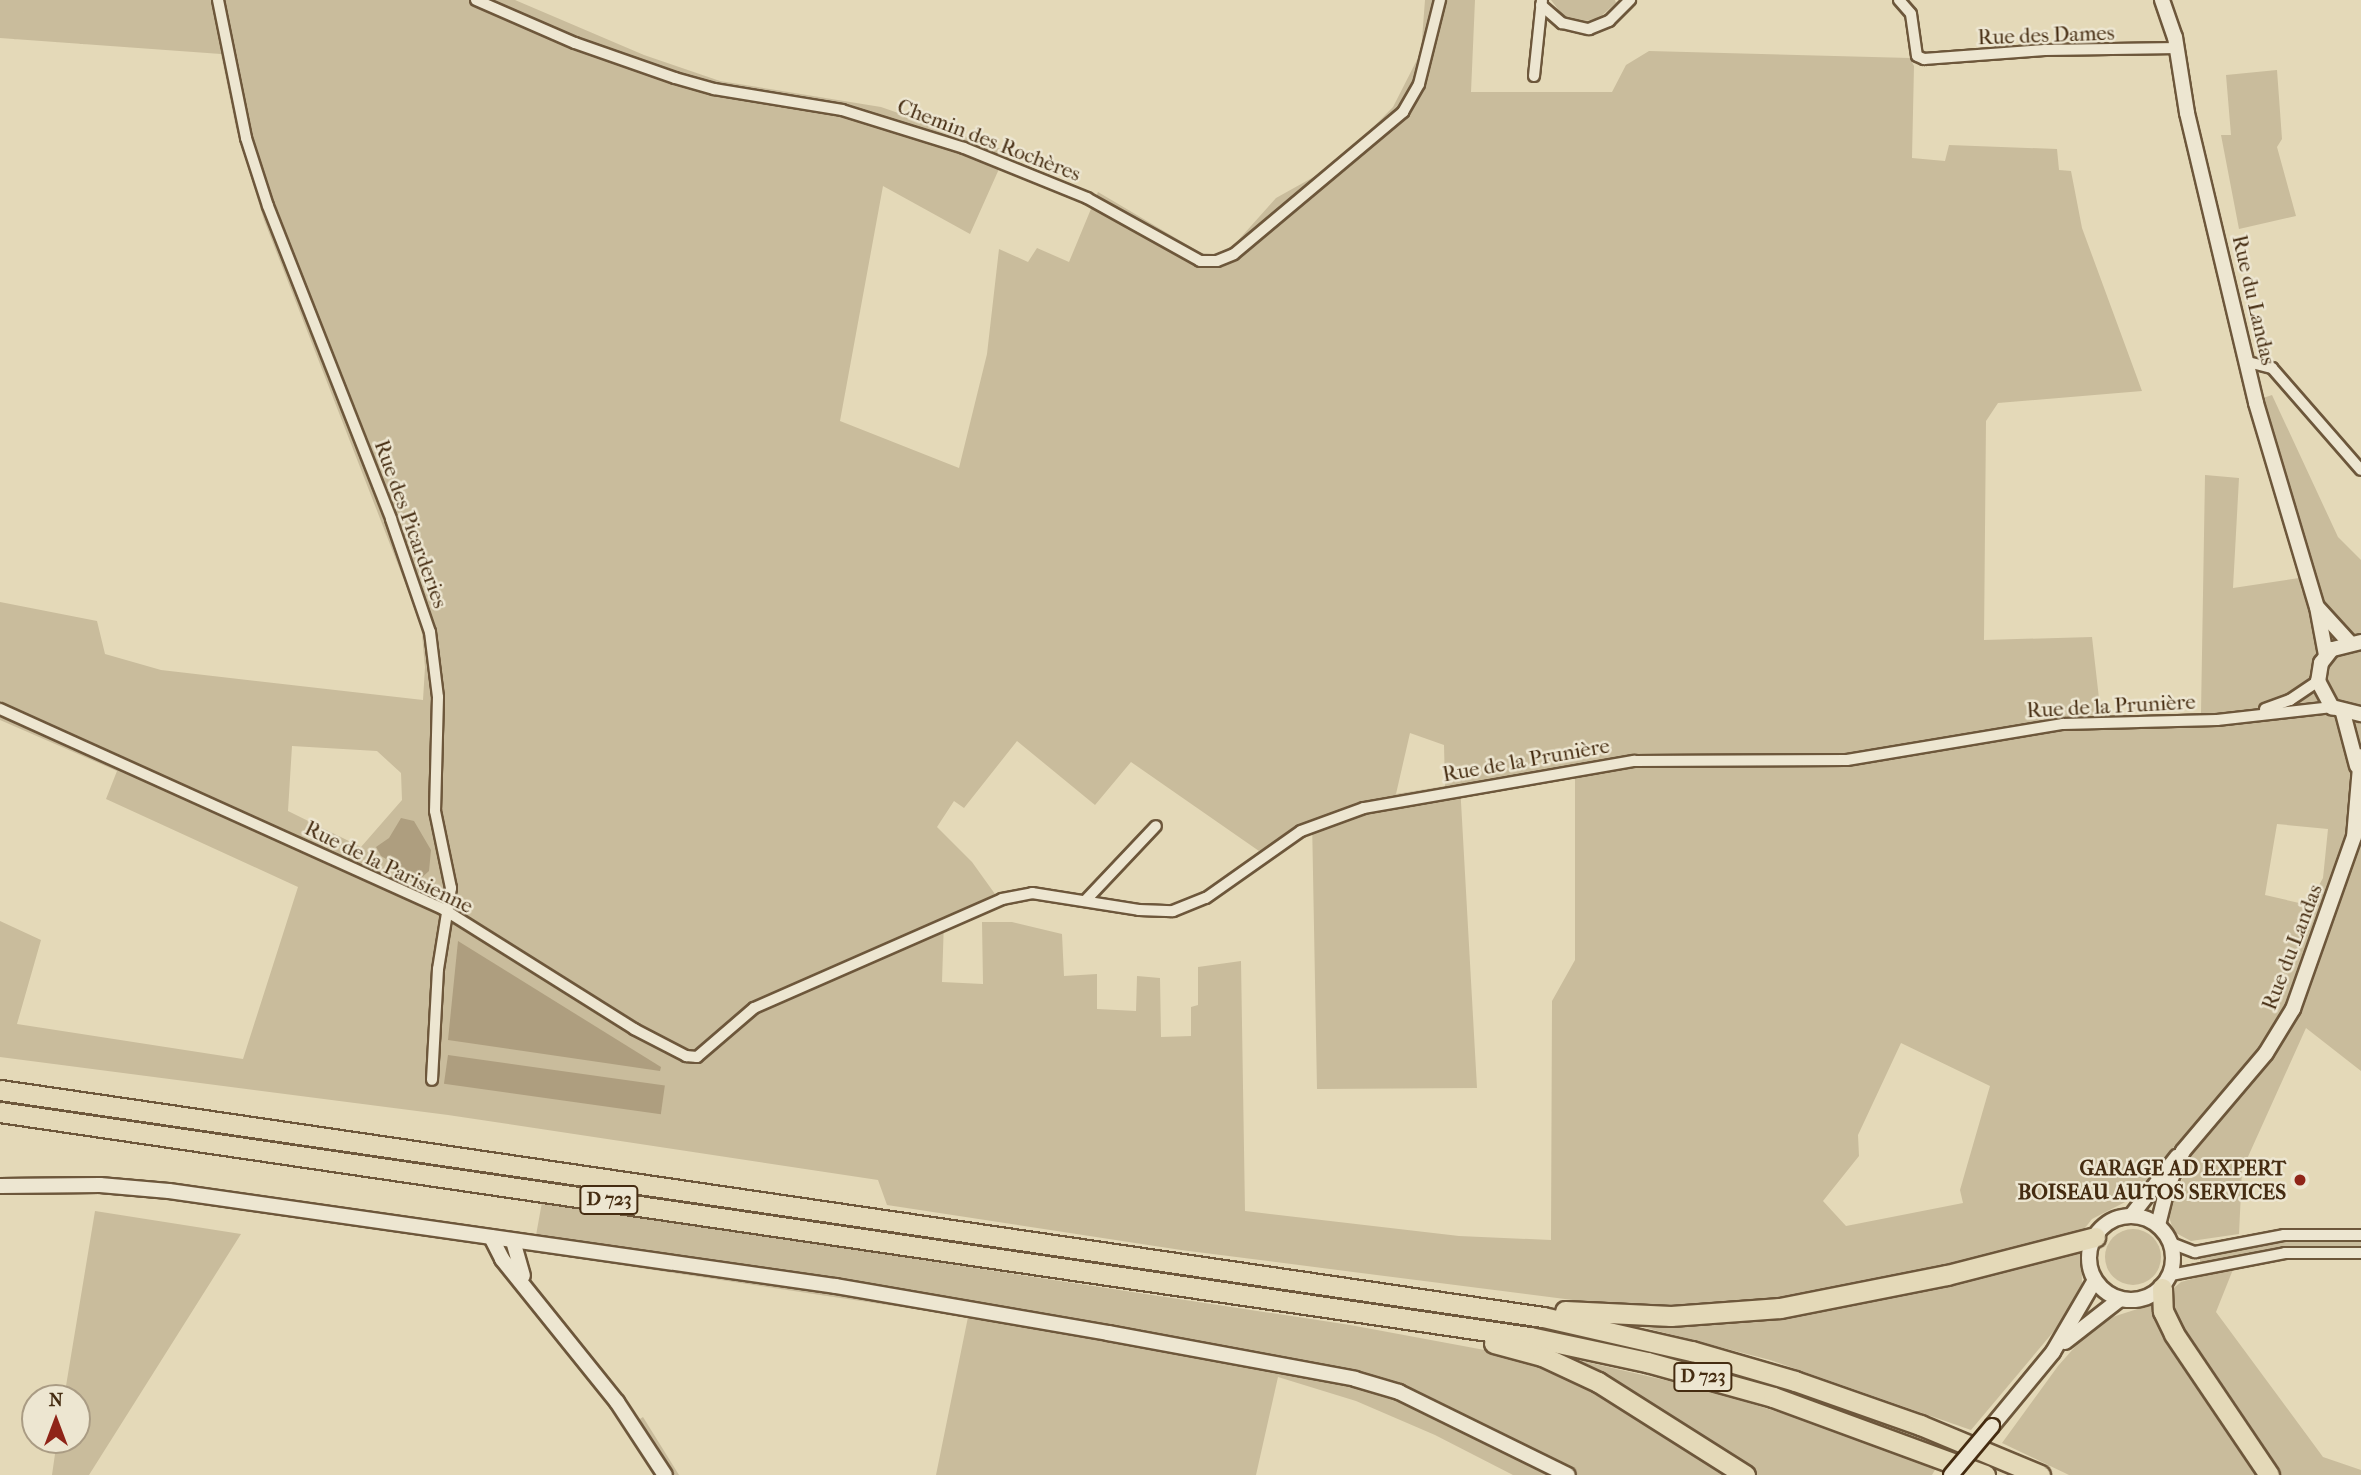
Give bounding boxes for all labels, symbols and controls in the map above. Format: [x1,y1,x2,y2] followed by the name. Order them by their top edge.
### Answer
[1977,20,2115,50] street label: Rue des Dames
[894,93,1084,187] street label: Chemin des Rochères
[2227,232,2281,368] street label: Rue du Landas
[369,437,453,611] street label: Rue des Picarderies
[2026,689,2196,723] street label: Rue de la Prunière
[1440,733,1612,787] street label: Rue de la Prunière
[301,815,477,919] street label: Rue de la Parisienne
[2256,881,2328,1013] street label: Rue du Landas
[2018,1155,2286,1205] place label: GARAGE AD EXPERT BOISEAU AUTOS SERVICES
[2292,1172,2308,1188] marker: GARAGE AD EXPERT BOISEAU AUTOS SERVICES
[579,1184,639,1216] road number: D 723
[1673,1362,1733,1392] road number: D 723
[21,1384,91,1454] north arrow
[49,1389,63,1411] text: N

